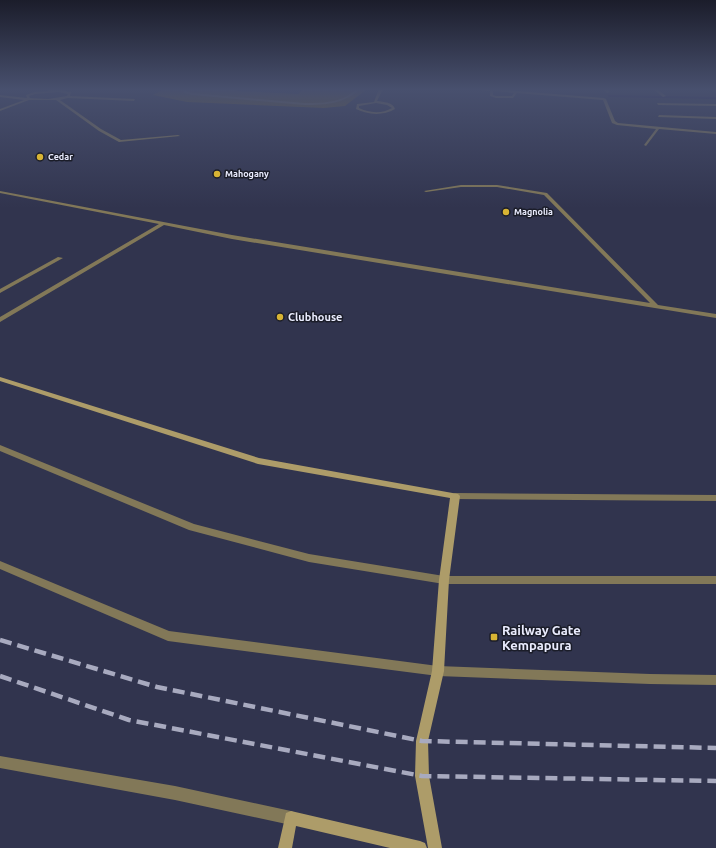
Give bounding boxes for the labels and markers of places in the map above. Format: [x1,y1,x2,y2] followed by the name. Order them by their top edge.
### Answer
[35,152,45,162] marker: Cedar
[48,152,73,162] place label: Cedar
[212,169,222,179] marker: Mahogany
[225,169,269,179] place label: Mahogany
[501,207,511,217] marker: Magnolia
[514,207,553,217] place label: Magnolia
[288,311,342,323] place label: Clubhouse
[275,312,285,322] marker: Clubhouse
[502,623,581,652] place label: Railway Gate Kempapura
[489,632,499,642] marker: Railway Gate Kempapura

